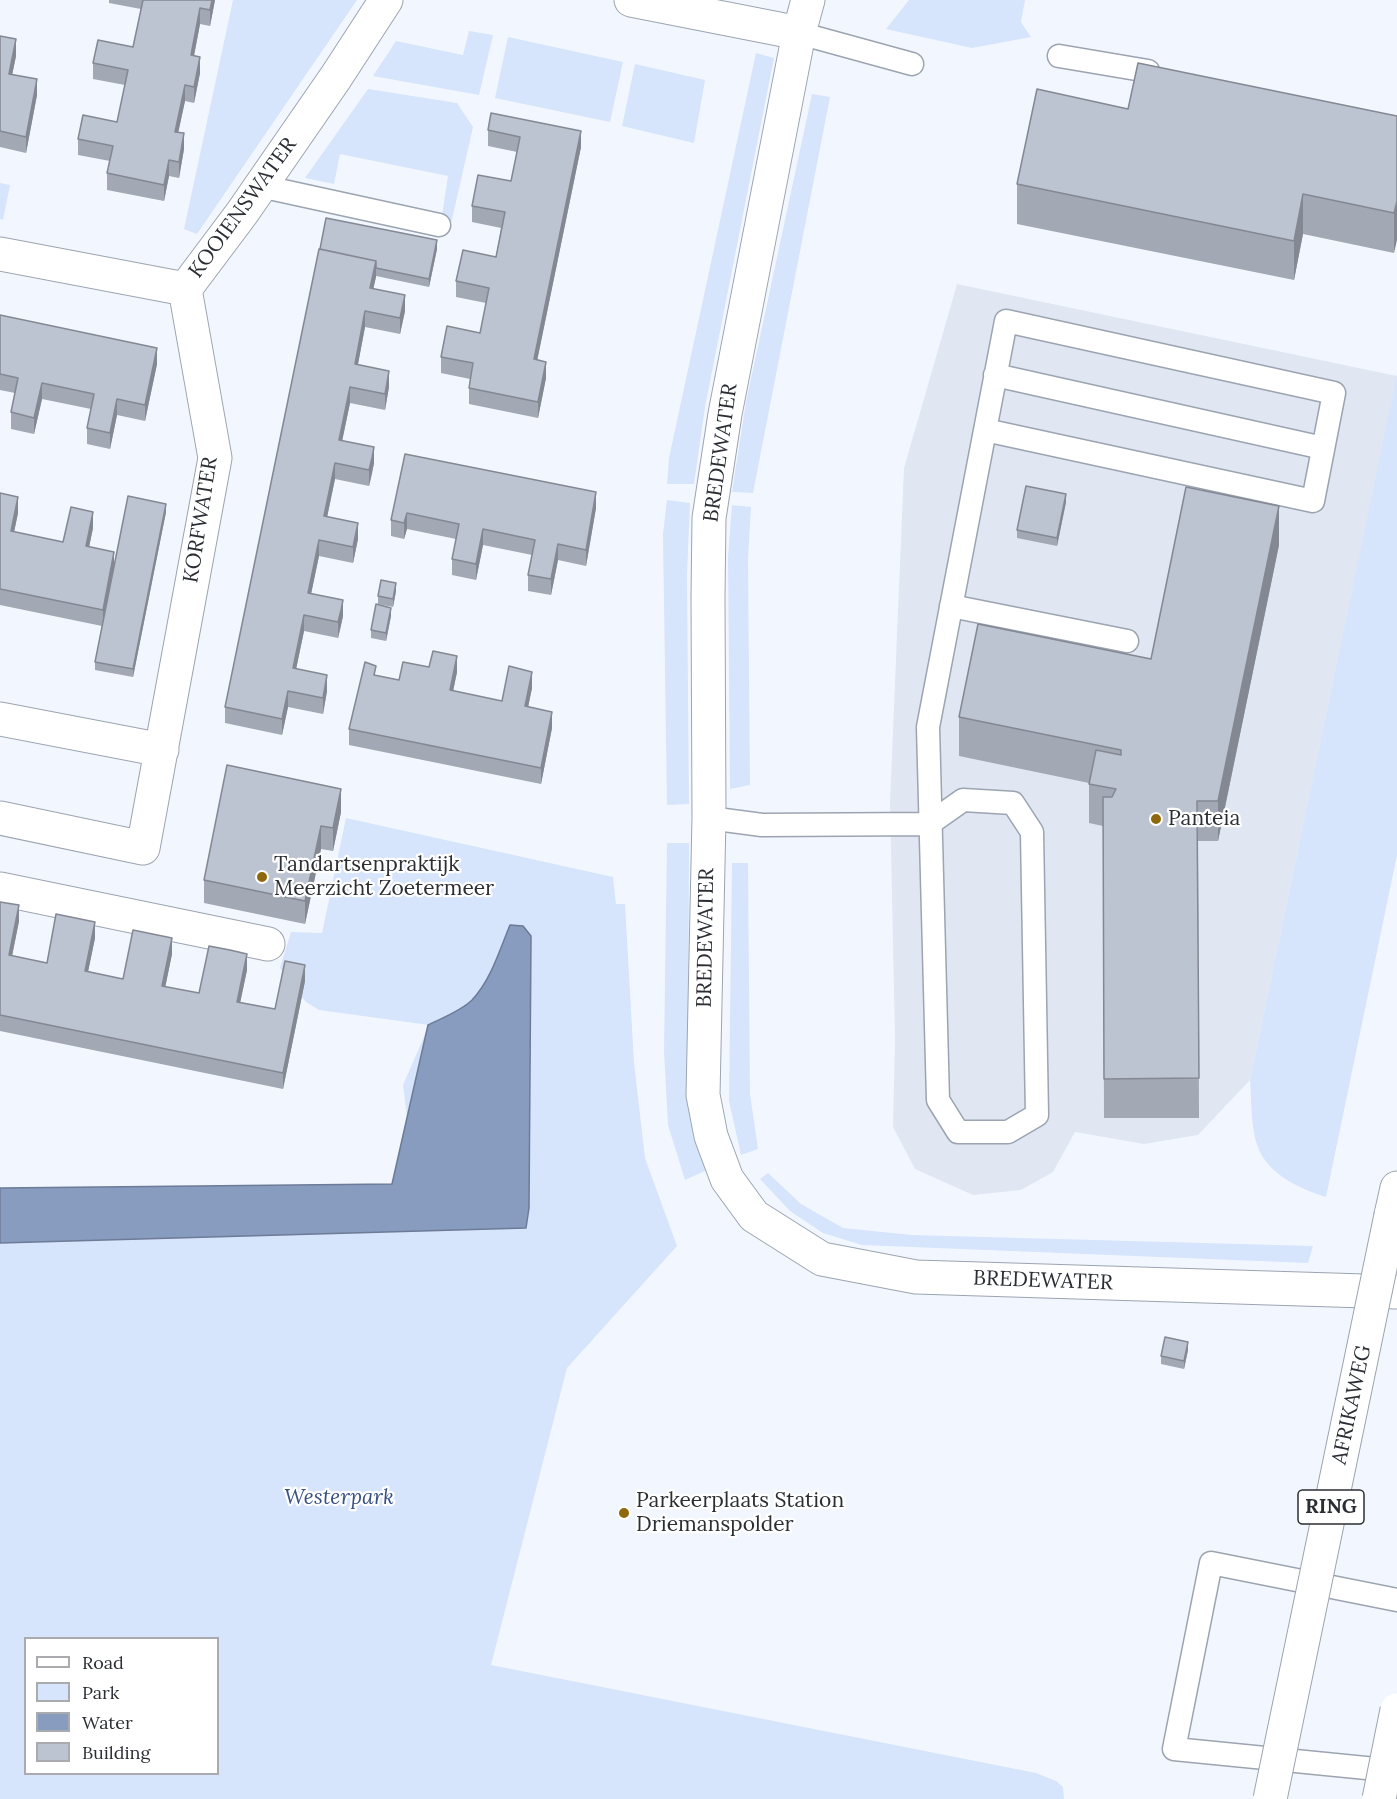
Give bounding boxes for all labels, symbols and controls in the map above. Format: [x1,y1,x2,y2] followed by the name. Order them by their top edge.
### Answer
[184,133,302,283] street label: KOOIENSWATER
[699,382,743,524] street label: BREDEWATER
[179,455,223,585] street label: KORFWATER
[1168,806,1240,832] place label: Panteia
[1149,812,1163,826] marker: Panteia
[274,852,494,902] place label: Tandartsenpraktijk Meerzicht Zoetermeer
[692,868,720,1008] street label: BREDEWATER
[255,870,269,884] marker: Tandartsenpraktijk Meerzicht Zoetermeer
[973,1266,1113,1296] street label: BREDEWATER
[1327,1343,1377,1467] street label: AFRIKAWEG
[284,1485,394,1511] park label: Westerpark
[636,1488,844,1538] place label: Parkeerplaats Station Driemanspolder
[1298,1490,1364,1524] road number: RING
[617,1506,631,1520] marker: Parkeerplaats Station Driemanspolder
[24,1637,219,1775] legend
[82,1651,124,1674] text: Road
[82,1681,119,1704] text: Park
[82,1711,133,1734] text: Water
[82,1741,150,1764] text: Building

